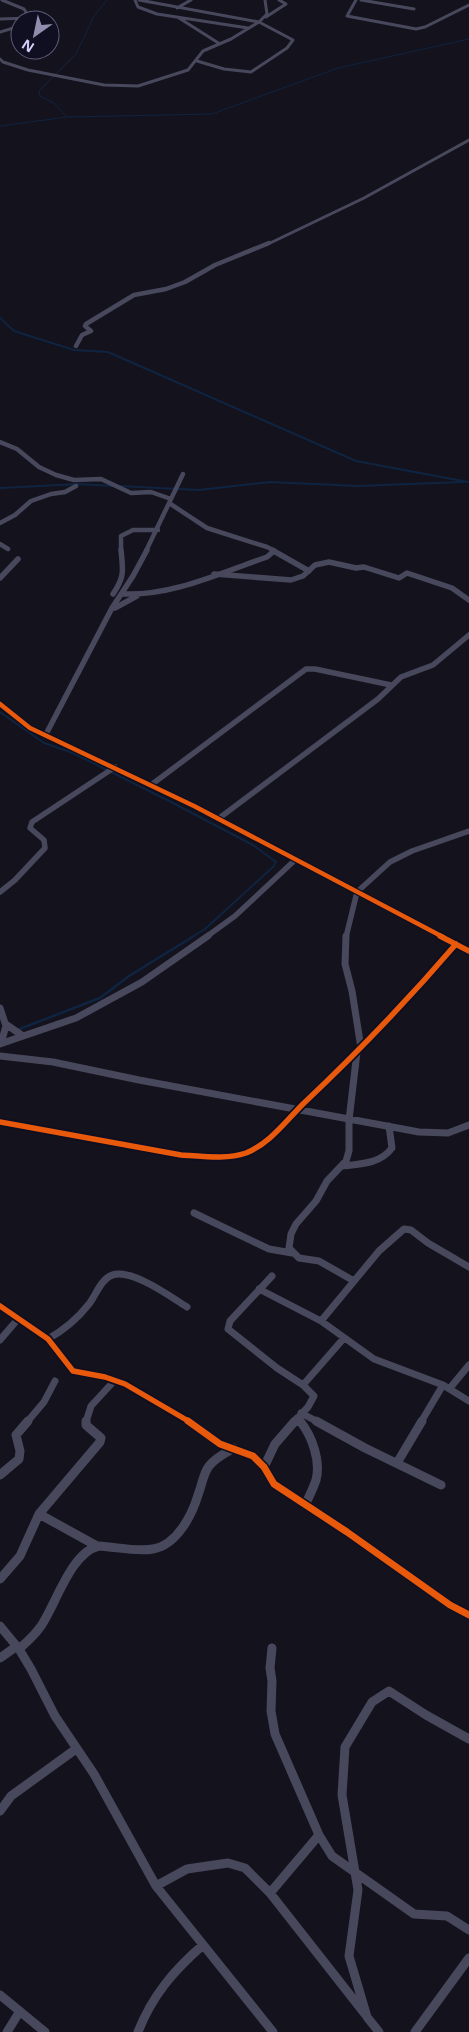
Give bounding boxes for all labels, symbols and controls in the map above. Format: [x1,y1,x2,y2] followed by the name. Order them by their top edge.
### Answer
[10,10,60,60] north arrow
[18,35,38,57] text: N

